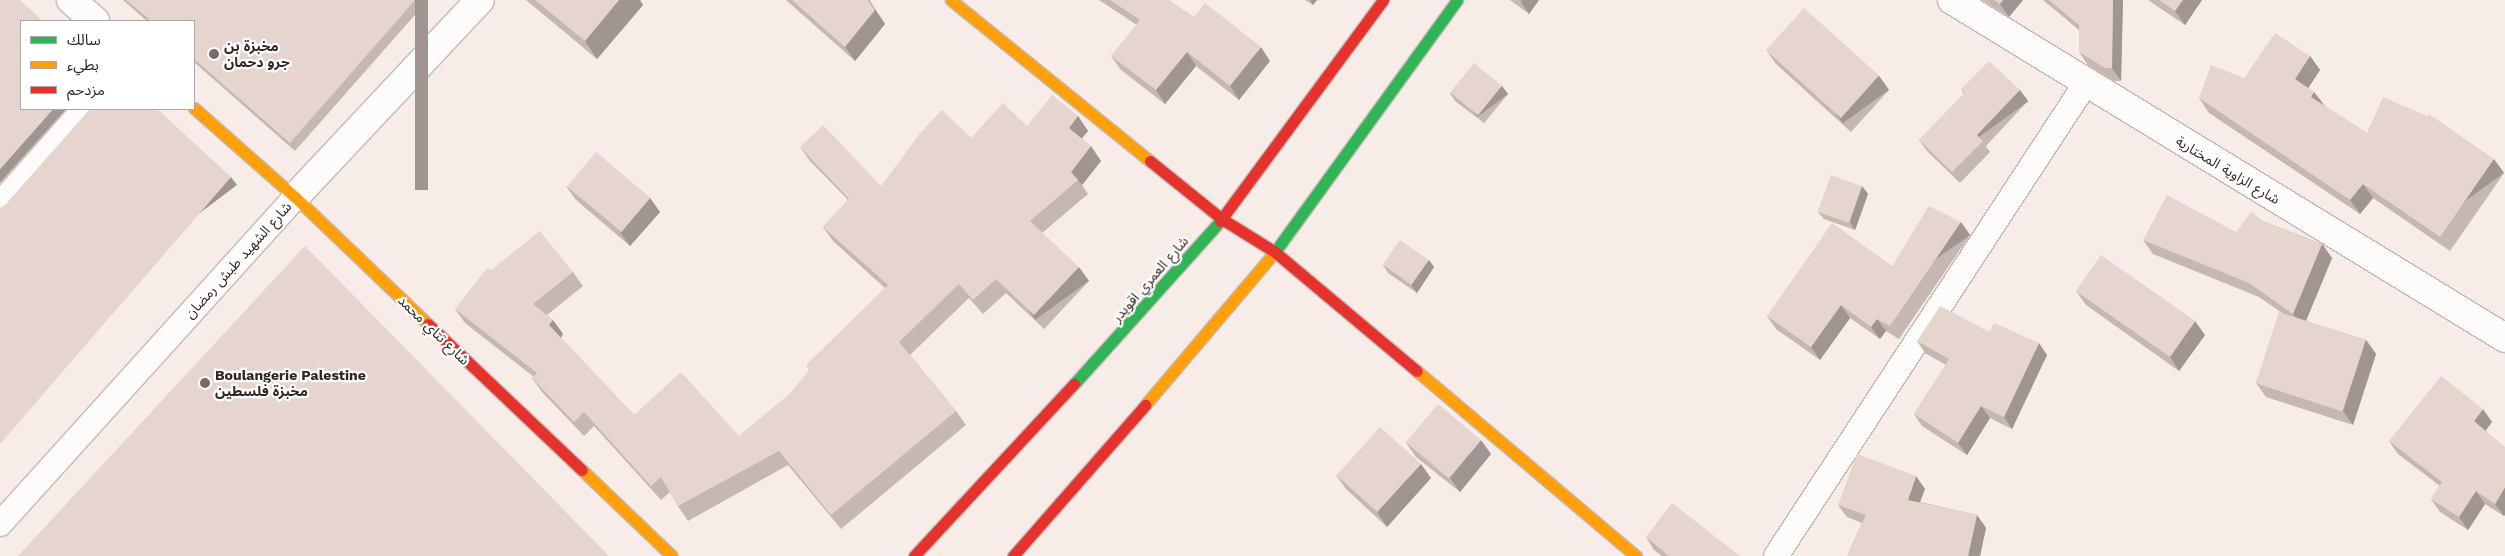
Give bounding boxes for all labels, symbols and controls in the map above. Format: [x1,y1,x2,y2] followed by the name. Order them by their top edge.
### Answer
[20,20,195,110] legend
[67,31,101,49] text: سالك
[224,38,290,70] place label: مخبزة بن جرو دحمان
[208,48,220,60] marker: مخبزة بن جرو دحمان
[67,56,99,74] text: بطيء
[67,81,105,99] text: مزدحم
[2173,132,2283,208] street label: شارع الزاوية المختارية
[181,198,295,322] street label: شارع الشهيد طبش رمضان
[1108,233,1192,325] street label: شارع العمري اقويدر
[395,292,473,368] street label: شارع تتاي محمد
[215,367,366,400] place label: Boulangerie Palestine مخبزة فلسطين
[199,377,211,389] marker: Boulangerie Palestine مخبزة فلسطين

